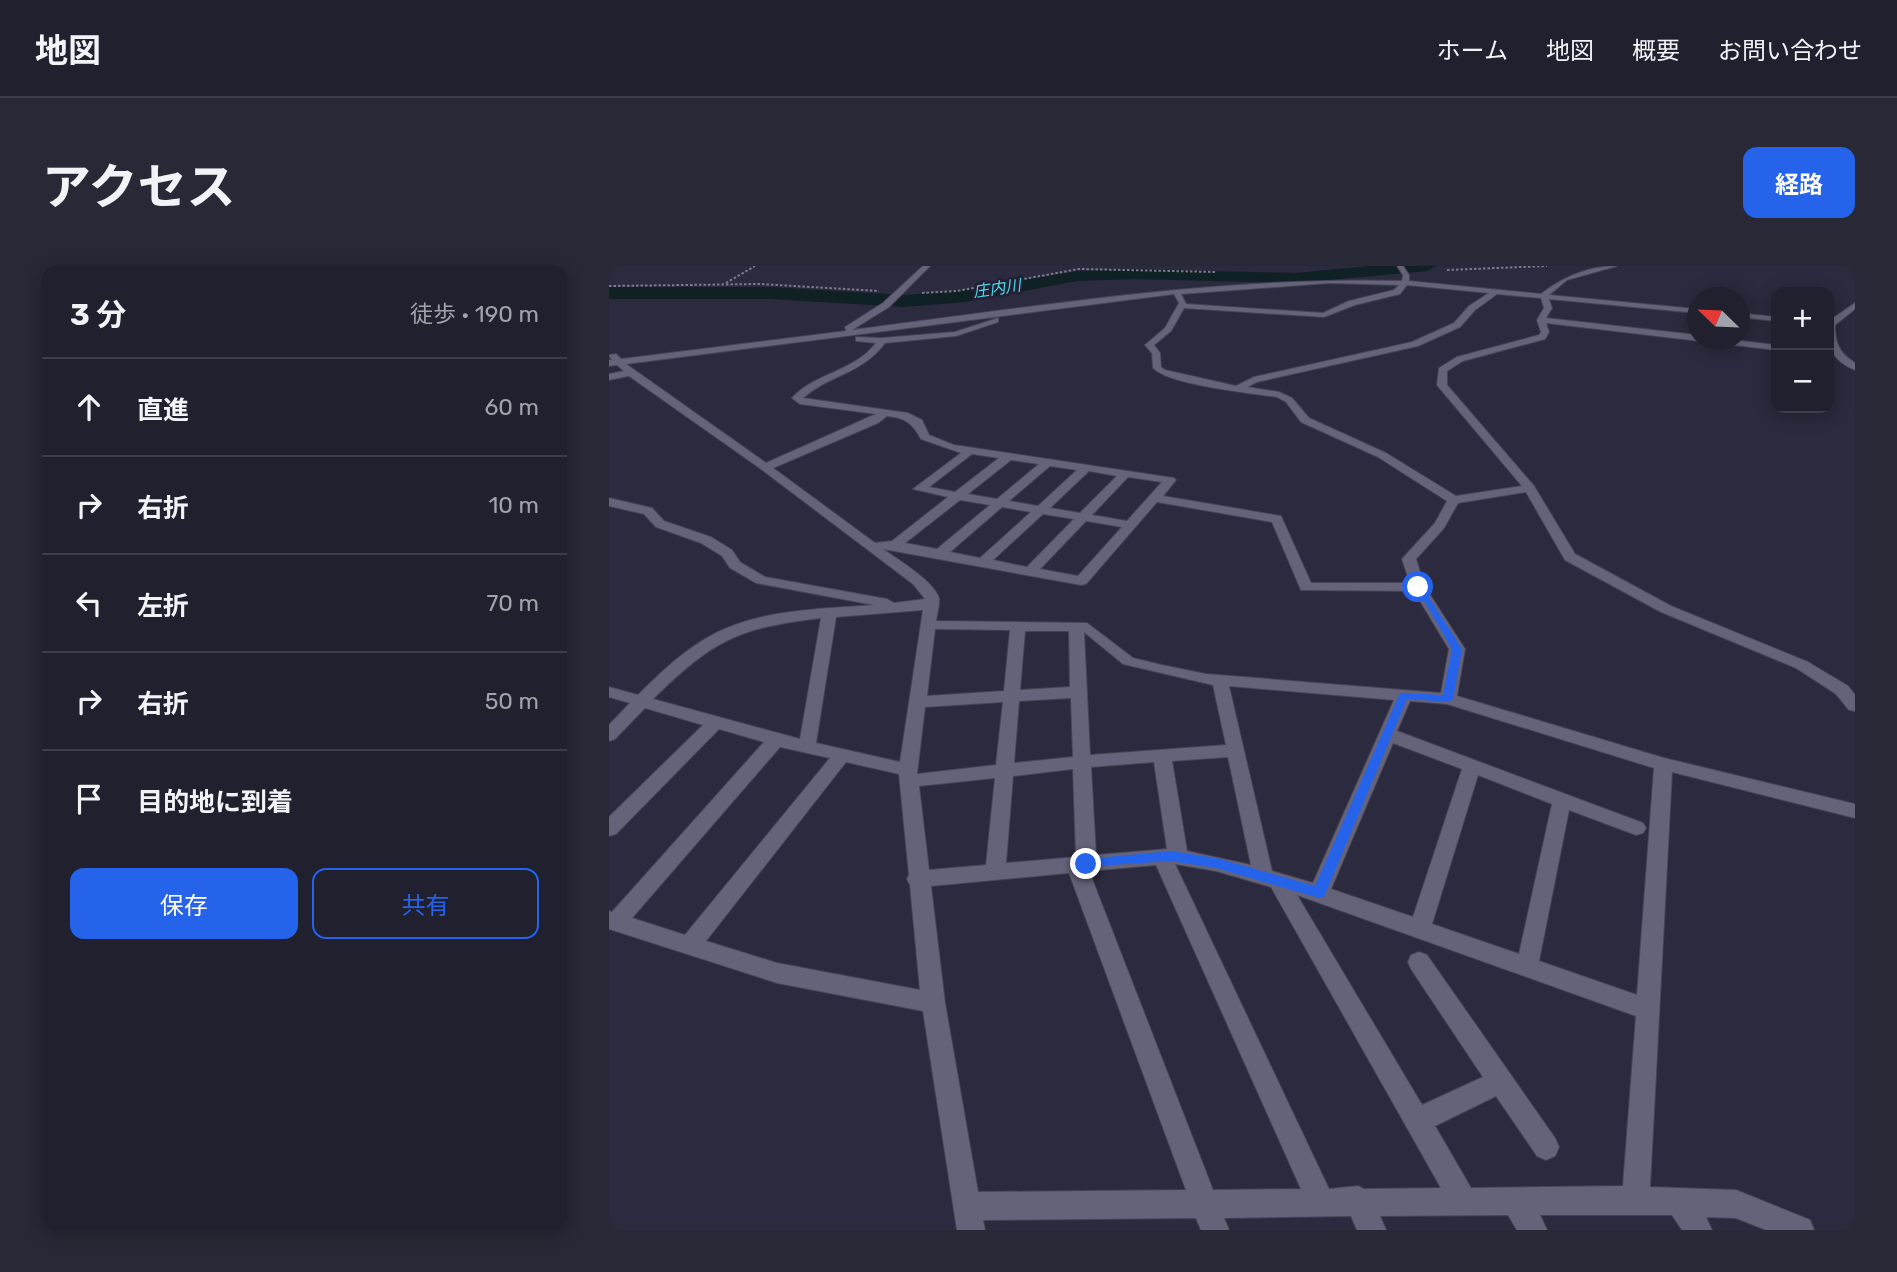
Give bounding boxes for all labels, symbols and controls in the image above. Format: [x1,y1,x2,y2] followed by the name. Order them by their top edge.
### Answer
[35,31,101,70] text: 地図
[1437,37,1508,65] text: ホーム
[1546,37,1594,65] text: 地図
[1632,37,1680,65] text: 概要
[1718,37,1862,65] text: お問い合わせ
[1743,147,1855,218] button: 経路
[42,158,236,216] text: アクセス
[972,275,1024,301] water label: 庄内川
[1687,287,1750,350] north arrow
[1771,287,1834,413] map controls
[1771,287,1834,350] button: +
[70,297,126,333] text: 3 分
[410,300,539,328] text: 徒歩 · 190 m
[1771,350,1834,413] button: −
[70,388,108,426] icon: ahead
[484,393,539,421] text: 60 m
[137,395,189,426] text: 直進
[70,486,108,524] icon: right
[488,491,539,519] text: 10 m
[137,493,189,524] text: 右折
[1402,571,1433,602] route start
[70,584,108,622] icon: left
[487,589,539,617] text: 70 m
[137,591,189,622] text: 左折
[70,682,108,720] icon: right
[485,687,539,715] text: 50 m
[137,689,189,720] text: 右折
[70,780,108,818] icon: arrive
[137,787,293,818] text: 目的地に到着
[1070,848,1101,879] route end
[70,868,298,939] button: 保存
[312,868,539,939] button: 共有

